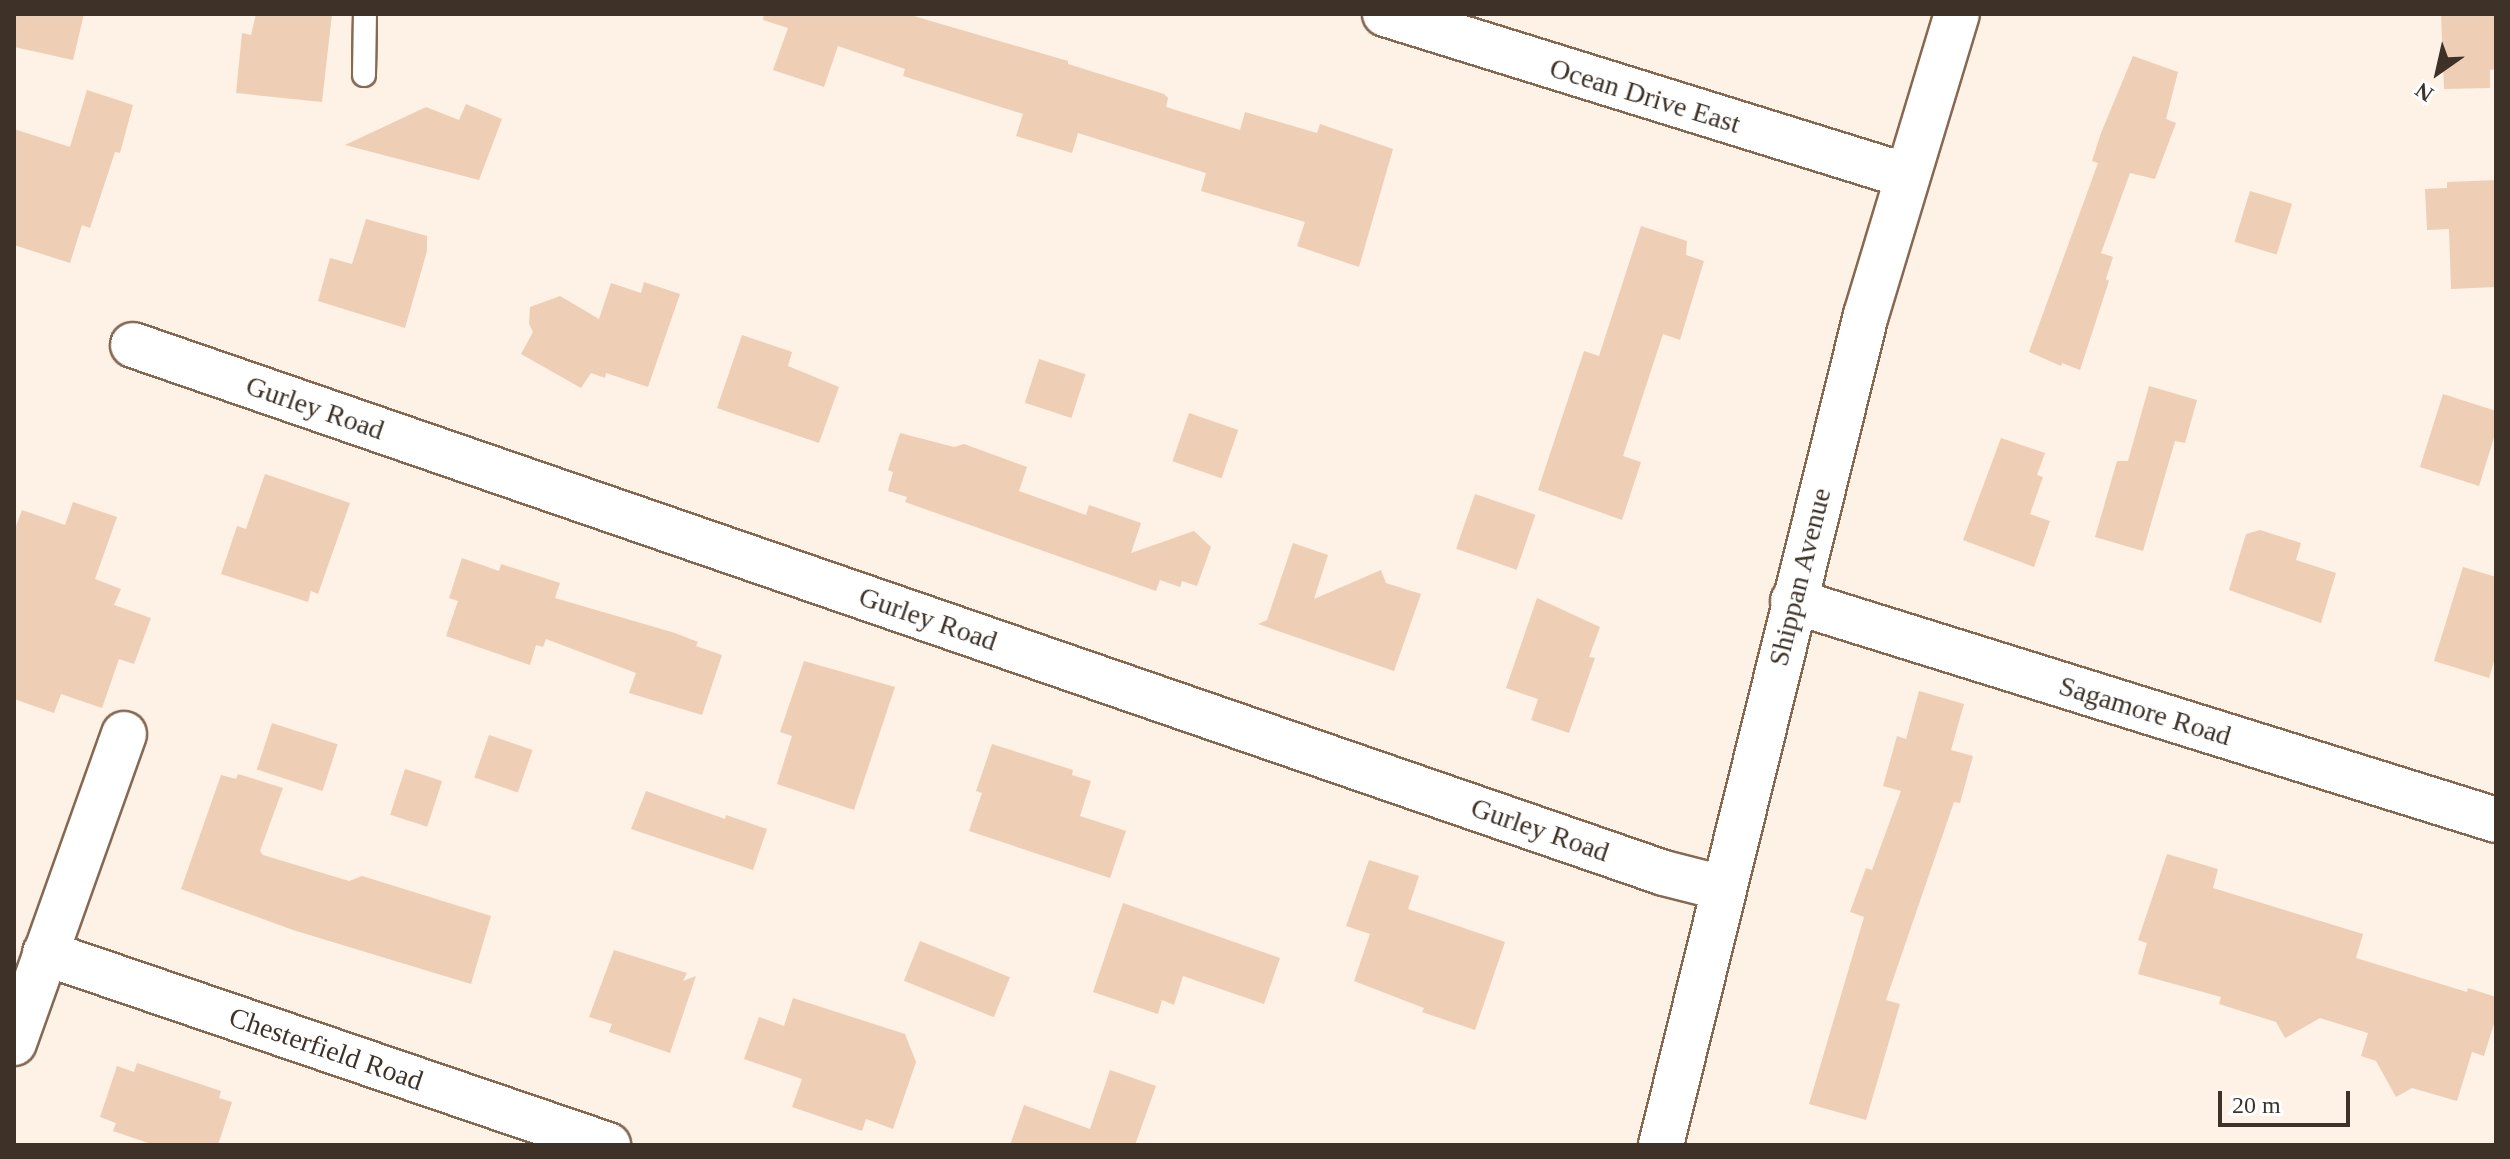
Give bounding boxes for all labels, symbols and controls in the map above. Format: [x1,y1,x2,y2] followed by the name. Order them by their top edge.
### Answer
[2398,32,2478,112] north arrow
[1546,51,1744,141] street label: Ocean Drive East
[2411,78,2438,107] text: N
[242,369,388,447] street label: Gurley Road
[1761,484,1839,670] street label: Shippan Avenue
[855,580,1001,658] street label: Gurley Road
[2055,669,2235,753] street label: Sagamore Road
[1467,791,1613,869] street label: Gurley Road
[225,1000,427,1098] street label: Chesterfield Road
[2222,1075,2354,1125] scale bar
[2232,1092,2281,1118] text: 20 m

